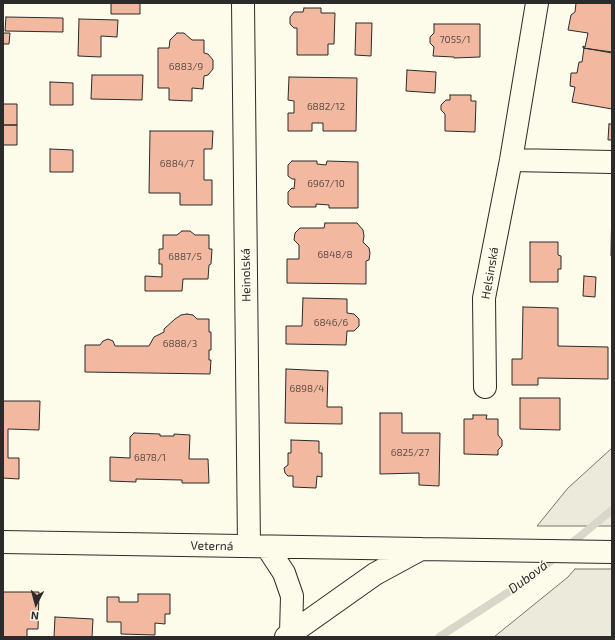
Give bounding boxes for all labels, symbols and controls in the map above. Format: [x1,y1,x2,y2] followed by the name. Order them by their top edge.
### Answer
[439,34,471,46] house number: 7055/1
[169,61,203,73] house number: 6883/9
[307,101,345,113] house number: 6882/12
[160,158,194,170] house number: 6884/7
[307,178,345,190] house number: 6967/10
[478,246,502,300] street label: Helsinská
[238,248,254,302] street label: Heinolská
[317,249,353,261] house number: 6848/8
[168,251,202,263] house number: 6887/5
[314,317,348,329] house number: 6846/6
[163,338,197,350] house number: 6888/3
[290,383,324,395] house number: 6898/4
[391,447,429,459] house number: 6825/27
[134,452,166,464] house number: 6878/1
[191,538,233,554] street label: Veterná
[505,557,551,597] water label: Dubová
[16,584,56,624] north arrow
[30,610,39,623] text: N

